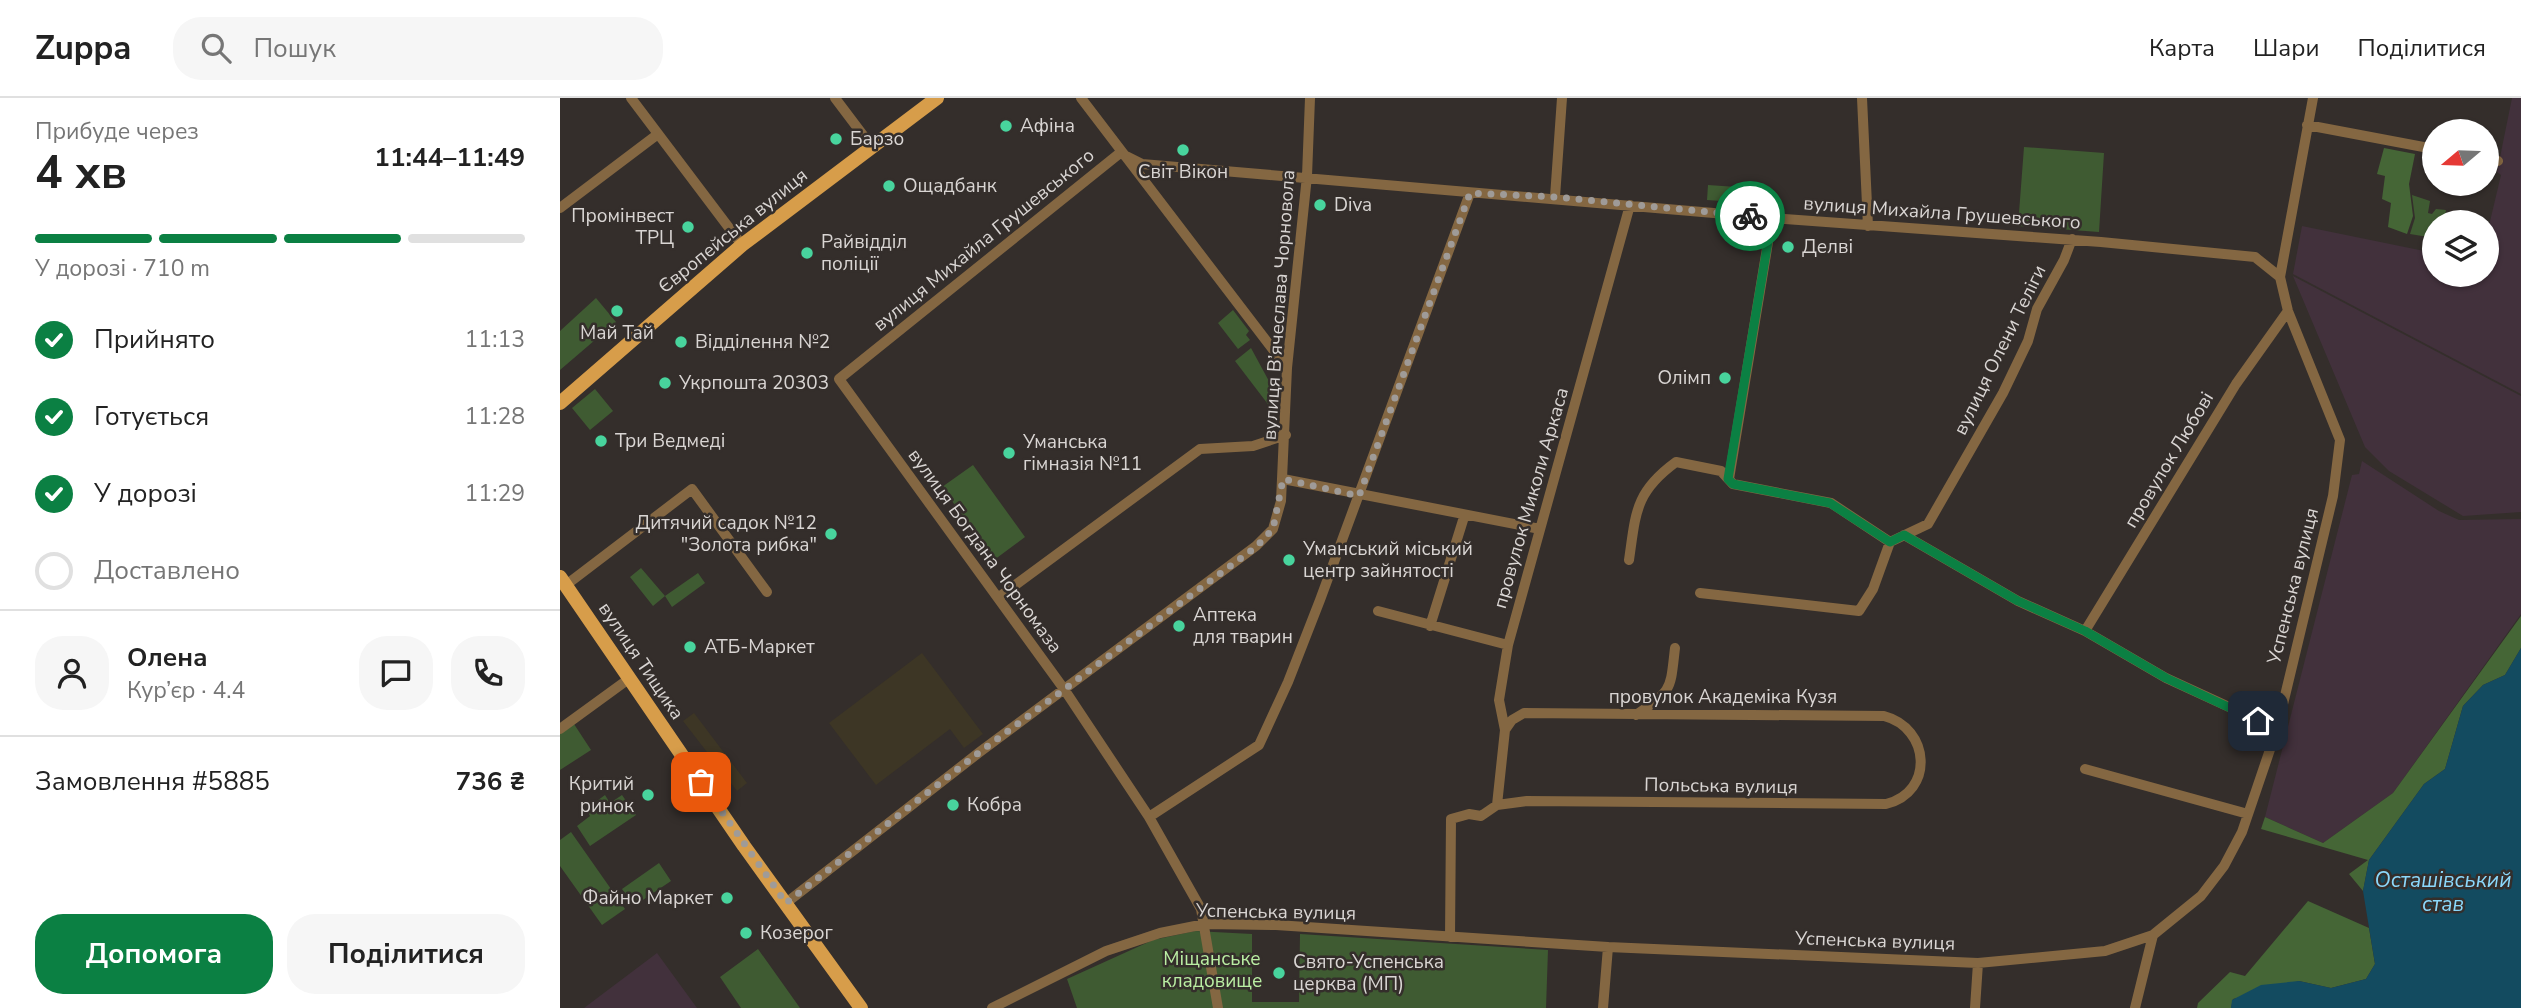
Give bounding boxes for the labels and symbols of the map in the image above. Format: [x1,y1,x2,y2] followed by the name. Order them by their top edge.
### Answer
[1020,113,1075,139] place label: Афіна
[998,118,1014,134] marker: Афіна
[2422,119,2499,196] north arrow
[850,126,904,152] place label: Барзо
[828,131,844,147] marker: Барзо
[868,142,1100,338] street label: вулиця Михайла Грушевського
[1175,142,1191,158] marker: Світ Вікон
[1138,159,1228,185] place label: Світ Вікон
[653,163,813,299] street label: Європейська вулиця
[1257,169,1301,441] street label: вулиця В’ячеслава Чорновола
[903,173,997,199] place label: Ощадбанк
[881,178,897,194] marker: Ощадбанк
[1715,181,1785,251] courier
[1803,190,2081,236] street label: вулиця Михайла Грушевського
[1334,192,1372,218] place label: Diva
[1312,197,1328,213] marker: Diva
[571,203,675,251] place label: Промінвест ТРЦ
[680,219,696,235] marker: Промінвест ТРЦ
[821,229,907,277] place label: Райвідділ поліції
[1802,234,1853,260] place label: Делві
[1780,239,1796,255] marker: Делві
[799,245,815,261] marker: Райвідділ поліції
[1948,261,2052,439] street label: вулиця Олени Теліги
[609,303,625,319] marker: Май Тай
[580,320,654,346] place label: Май Тай
[695,329,830,355] place label: Відділення №2
[673,334,689,350] marker: Відділення №2
[1657,365,1711,391] place label: Олімп
[678,370,829,396] place label: Укрпошта 20303
[1717,370,1733,386] marker: Олімп
[657,375,673,391] marker: Укрпошта 20303
[1487,384,1575,612] street label: провулок Миколи Аркаса
[2118,387,2220,533] street label: провулок Любові
[615,428,725,454] place label: Три Ведмеді
[1022,429,1142,477] place label: Уманська гімназія №11
[593,433,609,449] marker: Три Ведмеді
[902,444,1068,658] street label: вулиця Богдана Чорномаза
[1001,445,1017,461] marker: Уманська гімназія №11
[2261,505,2325,668] street label: Успенська вулиця
[635,510,817,558] place label: Дитячий садок №12 "Золота рибка"
[823,526,839,542] marker: Дитячий садок №12 "Золота рибка"
[1302,536,1473,584] place label: Уманський міський центр зайнятості
[1281,552,1297,568] marker: Уманський міський центр зайнятості
[592,597,690,725] street label: вулиця Тищика
[1193,602,1293,650] place label: Аптека для тварин
[1171,618,1187,634] marker: Аптека для тварин
[704,634,815,660] place label: АТБ-Маркет
[682,639,698,655] marker: АТБ-Маркет
[1609,684,1837,710] street label: провулок Академіка Кузя
[2228,691,2288,751] pin
[671,752,731,812] pin
[569,771,634,819] place label: Критий ринок
[1644,772,1798,800] street label: Польська вулиця
[640,787,656,803] marker: Критий ринок
[967,792,1022,818] place label: Кобра
[945,797,961,813] marker: Кобра
[2375,866,2511,918] water label: Осташівський став
[582,885,714,911] place label: Файно Маркет
[719,890,735,906] marker: Файно Маркет
[1195,898,1356,926] street label: Успенська вулиця
[760,920,833,946] place label: Козерог
[738,925,754,941] marker: Козерог
[1793,925,1956,957] street label: Успенська вулиця
[1162,946,1262,994] park label: Міщанське кладовище
[1293,949,1444,997] place label: Свято-Успенська церква (МП)
[1271,965,1287,981] marker: Свято-Успенська церква (МП)

